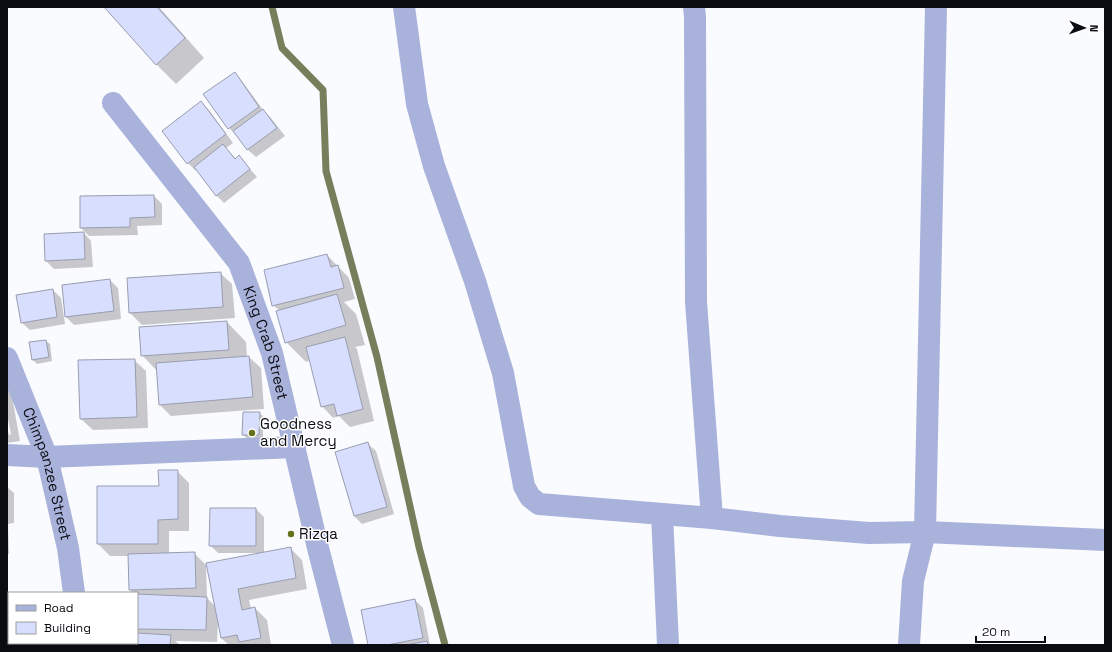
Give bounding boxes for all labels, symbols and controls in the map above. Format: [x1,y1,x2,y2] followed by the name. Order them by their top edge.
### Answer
[1064,8,1104,48] north arrow
[1087,24,1101,32] text: N
[239,283,293,402] street label: King Crab Street
[19,404,76,542] street label: Chimpanzee Street
[260,414,337,450] place label: Goodness and Mercy
[247,428,257,438] marker: Goodness and Mercy
[299,524,338,543] place label: Rizqa
[286,529,296,539] marker: Rizqa
[8,592,138,644] legend
[44,600,73,616] text: Road
[976,618,1045,644] scale bar
[44,620,91,636] text: Building
[982,624,1010,640] text: 20 m

